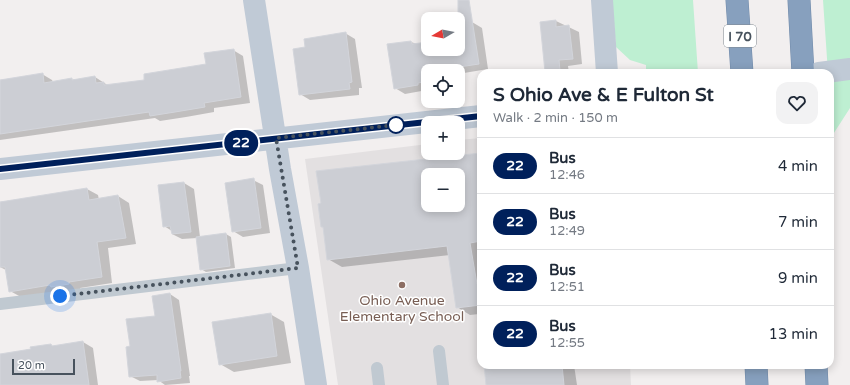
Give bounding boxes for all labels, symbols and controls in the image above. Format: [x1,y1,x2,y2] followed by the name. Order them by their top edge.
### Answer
[421,12,465,56] north arrow
[421,12,465,212] map controls
[724,25,756,47] road number: I 70
[421,64,465,108] button: locate
[776,82,818,124] button: heart
[493,84,714,106] text: S Ohio Ave & E Fulton St
[493,110,618,126] text: Walk · 2 min · 150 m
[387,116,405,134] unlabelled marker
[421,116,465,160] button: +
[223,130,259,156] line badge: 22
[232,134,250,151] text: 22
[549,149,576,167] text: Bus
[506,157,524,174] text: 22
[778,157,818,175] text: 4 min
[549,167,585,183] text: 12:46
[421,168,465,212] button: −
[549,205,576,223] text: Bus
[506,213,524,230] text: 22
[778,213,818,231] text: 7 min
[549,223,585,239] text: 12:49
[549,261,576,279] text: Bus
[506,269,524,286] text: 22
[778,269,818,287] text: 9 min
[549,279,585,295] text: 12:51
[397,280,407,290] marker: Ohio Avenue Elementary School
[50,286,70,306] your location
[340,292,464,325] place label: Ohio Avenue Elementary School
[549,317,576,335] text: Bus
[506,325,524,342] text: 22
[769,325,818,343] text: 13 min
[549,335,585,351] text: 12:55
[12,357,75,376] scale bar
[18,359,45,372] text: 20 m

